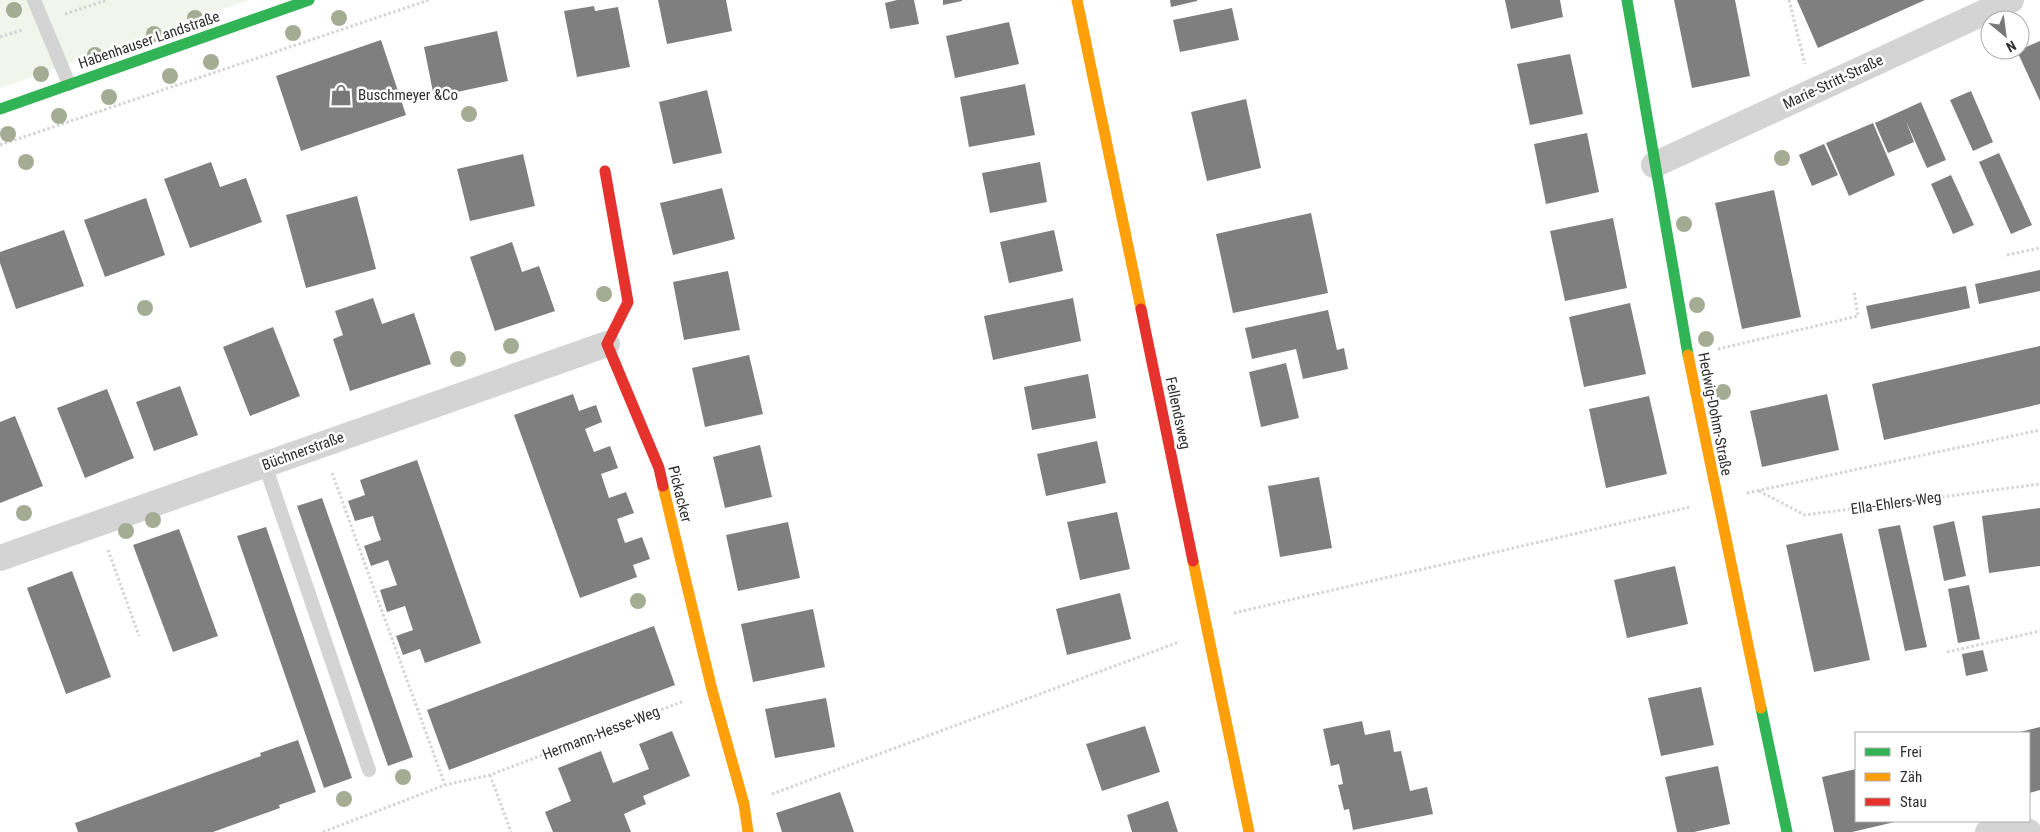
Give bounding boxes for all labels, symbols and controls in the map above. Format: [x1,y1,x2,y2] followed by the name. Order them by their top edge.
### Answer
[76,7,222,73] street label: Habenhauser Landstraße
[1980,10,2030,60] north arrow
[2004,37,2019,55] text: N
[1780,51,1886,113] street label: Marie-Stritt-Straße
[328,82,354,108] shop icon: Buschmeyer &Co
[358,86,458,104] place label: Buschmeyer &Co
[1694,351,1736,477] street label: Hedwig-Dohm-Straße
[1162,375,1194,451] street label: Fellendsweg
[259,428,347,474] street label: Büchnerstraße
[664,464,696,525] street label: Pickacker
[1850,488,1942,518] street label: Ella-Ehlers-Weg
[540,702,662,764] street label: Hermann-Hesse-Weg
[1855,732,2030,822] legend
[1900,743,1922,761] text: Frei
[1900,768,1922,786] text: Zäh
[1900,793,1927,811] text: Stau

